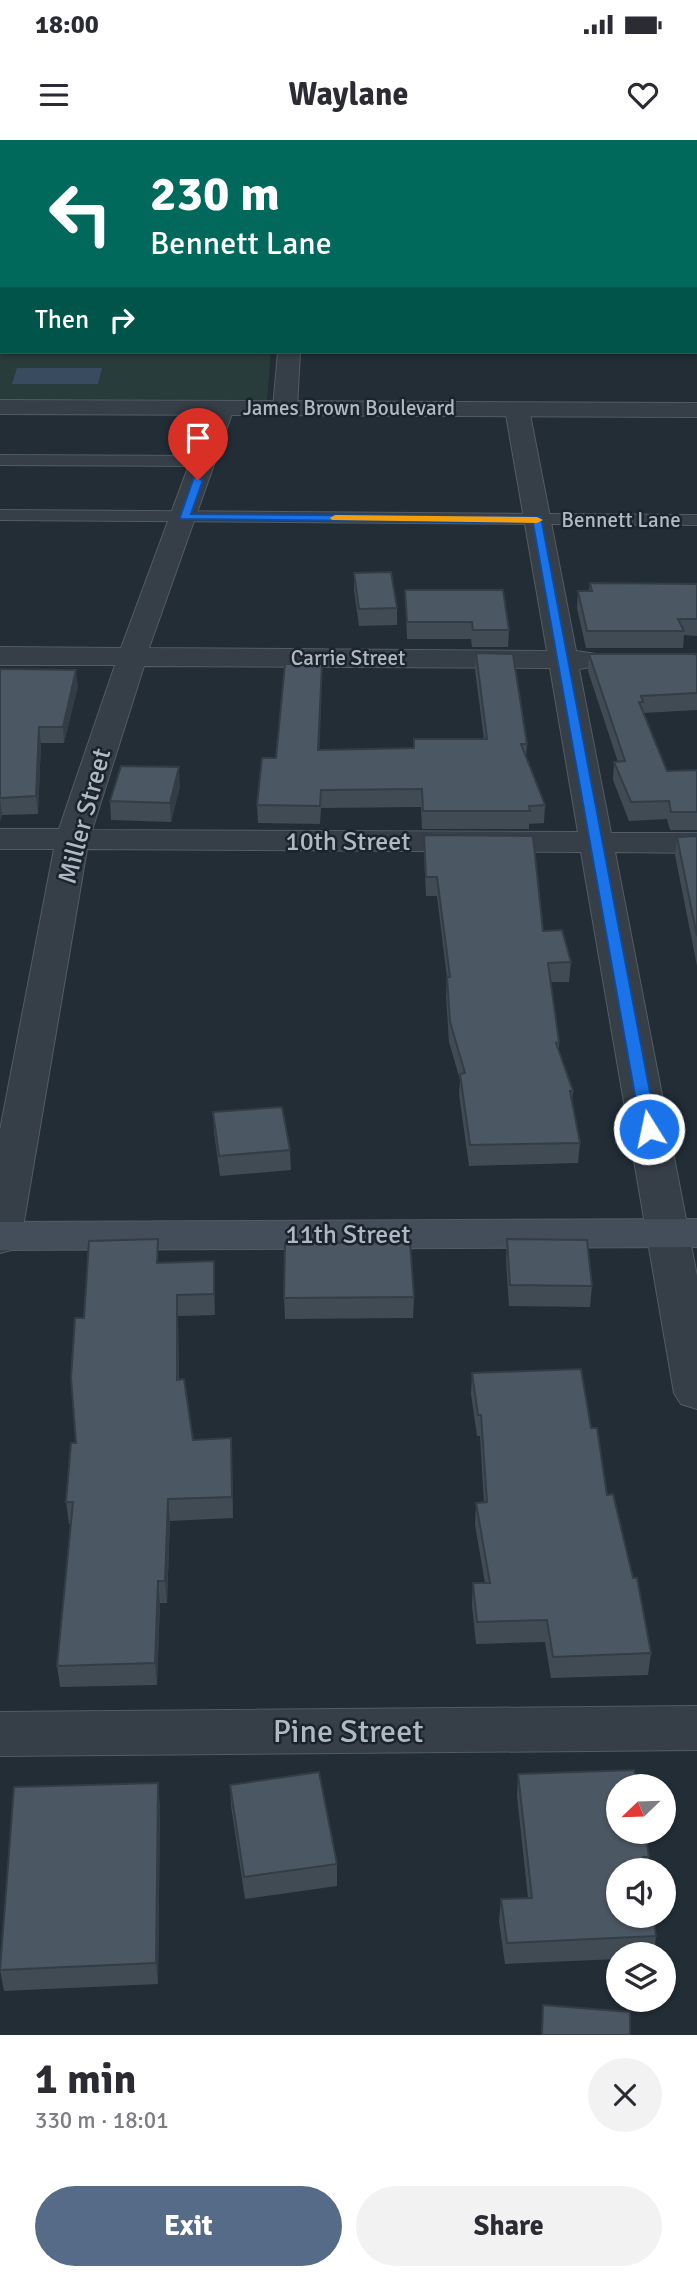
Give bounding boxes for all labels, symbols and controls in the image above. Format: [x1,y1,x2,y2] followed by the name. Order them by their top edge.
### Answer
[35,9,99,41] text: 18:00
[289,75,408,114] text: Waylane
[35,76,73,114] icon: menu
[624,76,662,114] icon: heart
[150,164,280,224] text: 230 m
[35,168,126,259] icon: left
[150,224,332,263] text: Bennett Lane
[103,301,141,339] icon: right
[35,304,89,336] text: Then
[243,395,455,421] street label: James Brown Boulevard
[168,408,228,480] pin
[179,419,217,457] icon: arrive
[561,507,681,533] street label: Bennett Lane
[291,645,405,671] street label: Carrie Street
[52,745,118,887] street label: Miller Street
[286,826,410,858] street label: 10th Street
[612,1092,686,1166] position arrow
[286,1219,410,1251] street label: 11th Street
[273,1712,423,1751] street label: Pine Street
[606,1774,676,1844] north arrow
[606,1774,676,2012] map controls
[606,1858,676,1928] button: sound
[606,1942,676,2012] button: layers
[35,2054,136,2105] text: 1 min
[588,2058,662,2132] button: close
[35,2106,169,2135] text: 330 m · 18:01
[35,2186,342,2266] button: Exit
[356,2186,662,2266] button: Share

